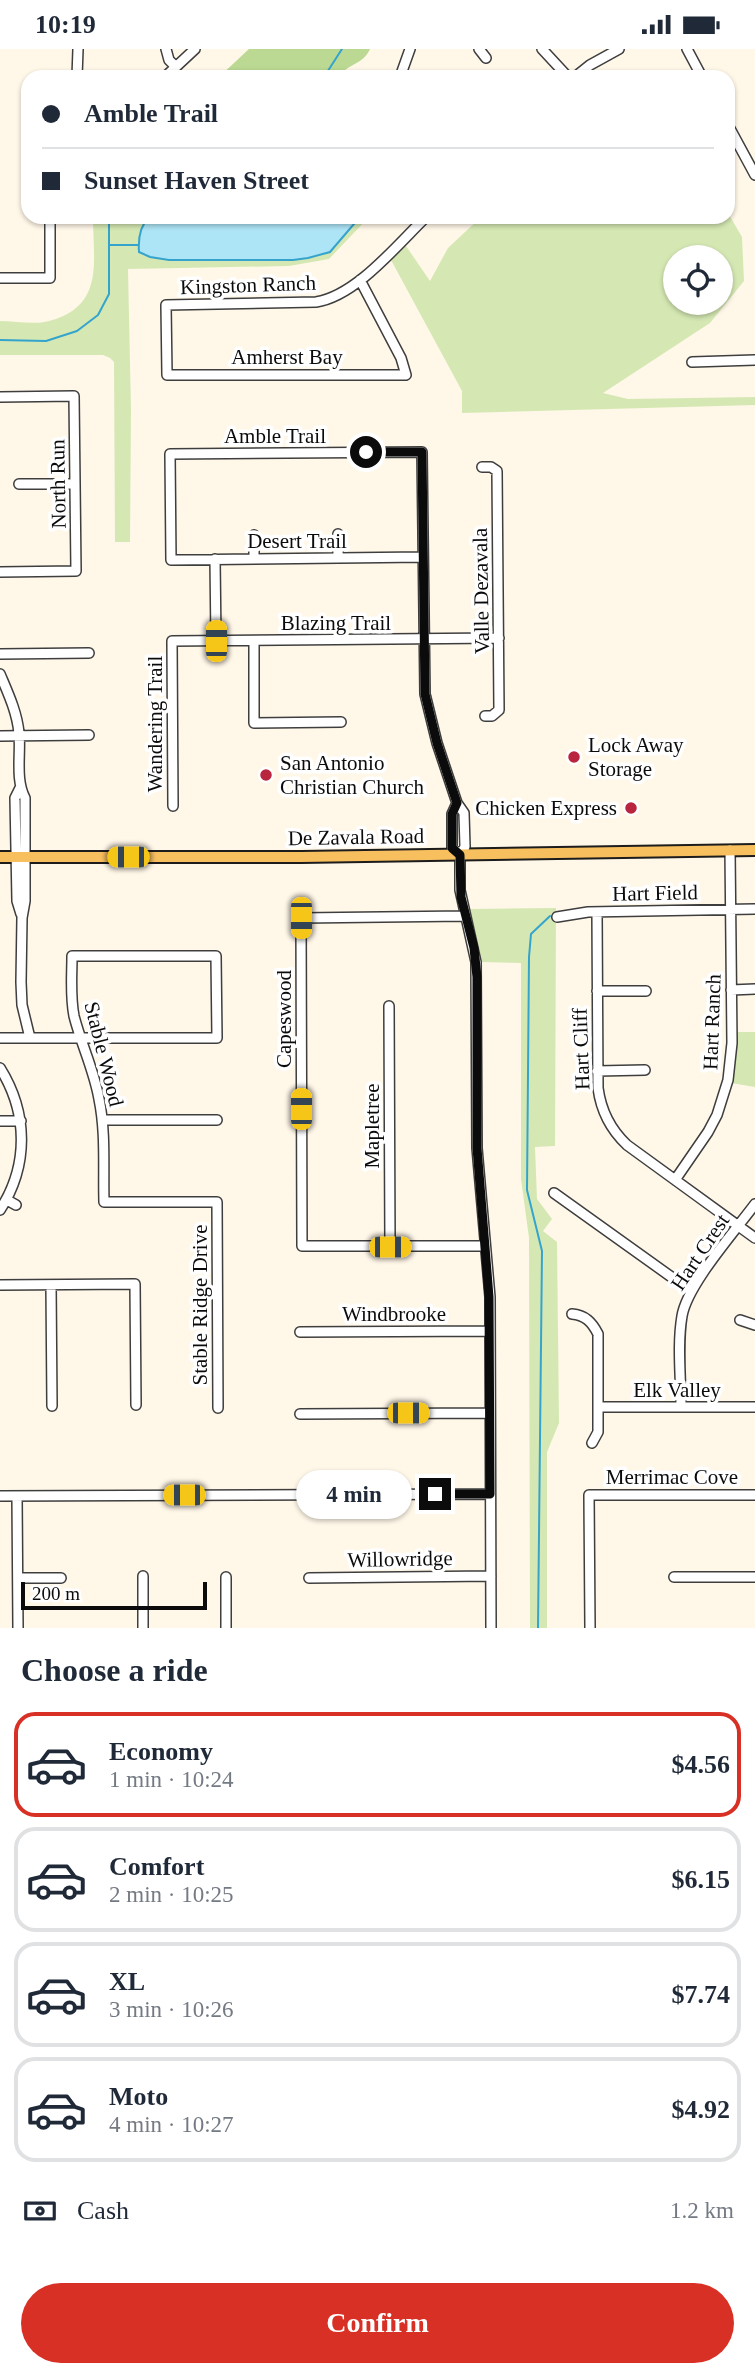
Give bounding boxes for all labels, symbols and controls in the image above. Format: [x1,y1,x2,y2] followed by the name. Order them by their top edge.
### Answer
[35,10,96,39] text: 10:19
[84,99,218,128] text: Amble Trail
[84,166,309,195] text: Sunset Haven Street
[663,245,733,315] map controls
[663,245,733,315] button: locate
[180,271,317,299] street label: Kingston Ranch
[231,345,343,369] street label: Amherst Bay
[224,424,326,448] street label: Amble Trail
[350,436,382,468] route start
[45,439,71,529] street label: North Run
[468,527,494,654] street label: Valle Dezavala
[247,529,347,553] street label: Desert Trail
[281,611,391,635] street label: Blazing Trail
[206,620,227,662] car
[143,656,167,792] street label: Wandering Trail
[588,733,684,781] place label: Lock Away Storage
[566,749,582,765] marker: Lock Away Storage
[280,751,425,799] place label: San Antonio Christian Church
[258,767,274,783] marker: San Antonio Christian Church
[475,796,617,820] place label: Chicken Express
[623,800,639,816] marker: Chicken Express
[288,824,425,850] street label: De Zavala Road
[108,847,150,868] car
[612,880,699,906] street label: Hart Field
[291,897,312,939] car
[272,970,296,1068] street label: Capeswood
[698,973,726,1070] street label: Hart Ranch
[79,999,129,1109] street label: Stable Wood
[568,1008,594,1090] street label: Hart Cliff
[360,1083,384,1169] street label: Mapletree
[291,1088,312,1130] car
[666,1209,734,1295] street label: Hart Crest
[188,1225,212,1385] street label: Stable Ridge Drive
[370,1237,412,1258] car
[342,1302,446,1326] street label: Windbrooke
[633,1378,721,1402] street label: Elk Valley
[388,1403,430,1424] car
[606,1465,738,1489] street label: Merrimac Cove
[295,1469,410,1519] callout: 4 min
[419,1478,451,1510] route end
[326,1482,382,1507] text: 4 min
[164,1485,206,1506] car
[347,1546,453,1572] street label: Willowridge
[21,1579,206,1611] scale bar
[32,1583,80,1604] text: 200 m
[21,1652,208,1688] text: Choose a ride
[25,1733,88,1796] icon: car
[109,1737,213,1766] text: Economy
[672,1750,730,1779] text: $4.56
[109,1767,234,1792] text: 1 min · 10:24
[25,1848,88,1911] icon: car
[109,1852,204,1881] text: Comfort
[672,1865,730,1894] text: $6.15
[109,1882,234,1907] text: 2 min · 10:25
[25,1963,88,2026] icon: car
[109,1967,145,1996] text: XL
[672,1980,730,2009] text: $7.74
[109,1997,234,2022] text: 3 min · 10:26
[25,2078,88,2141] icon: car
[109,2082,168,2111] text: Moto
[672,2095,730,2124] text: $4.92
[109,2112,234,2137] text: 4 min · 10:27
[21,2192,59,2230] icon: cash
[77,2196,129,2225] text: Cash
[670,2198,734,2223] text: 1.2 km
[21,2283,734,2363] button: Confirm

